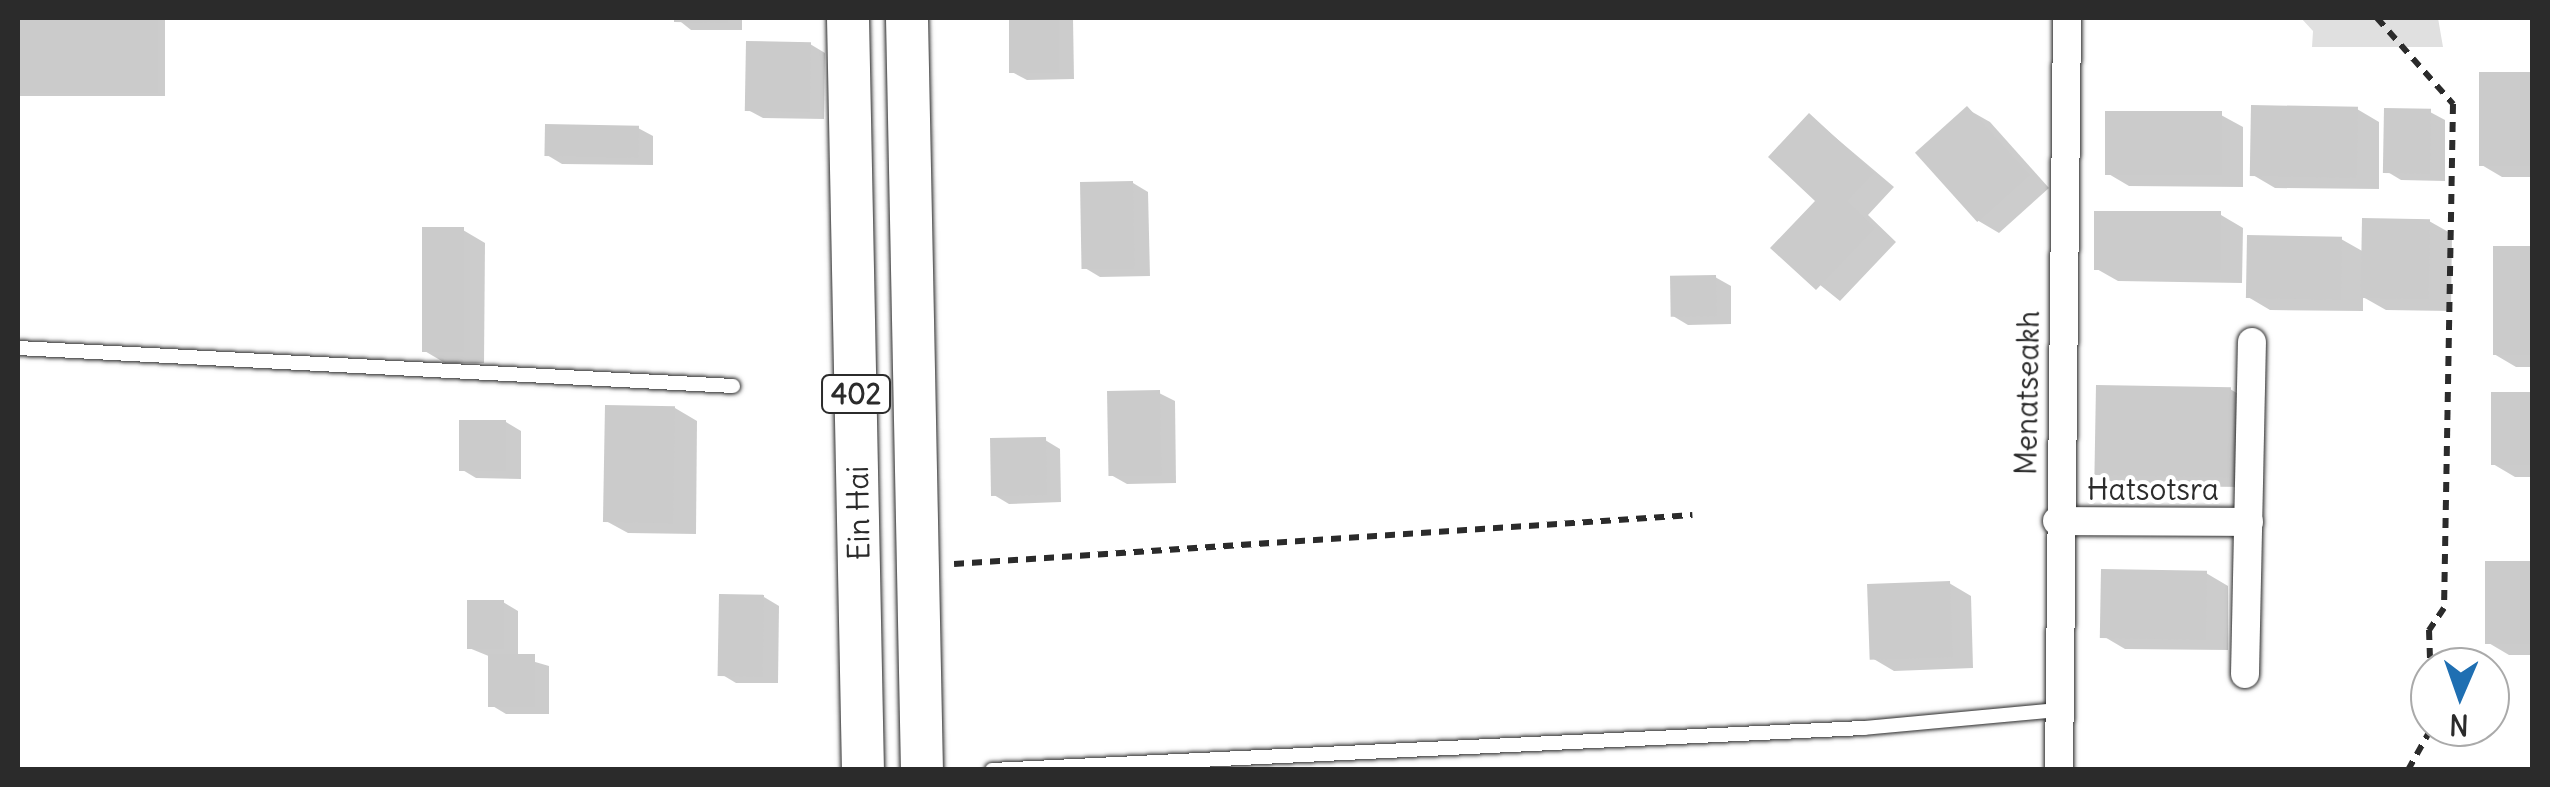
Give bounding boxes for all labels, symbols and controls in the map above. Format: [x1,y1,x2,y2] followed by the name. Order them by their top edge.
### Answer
[2008,310,2046,476] street label: Menatseakh
[821,371,891,417] road number: 402
[839,466,877,560] street label: Ein Hai
[2087,471,2219,507] street label: Hatsotsra
[2410,647,2510,747] north arrow
[2449,707,2469,743] text: N

